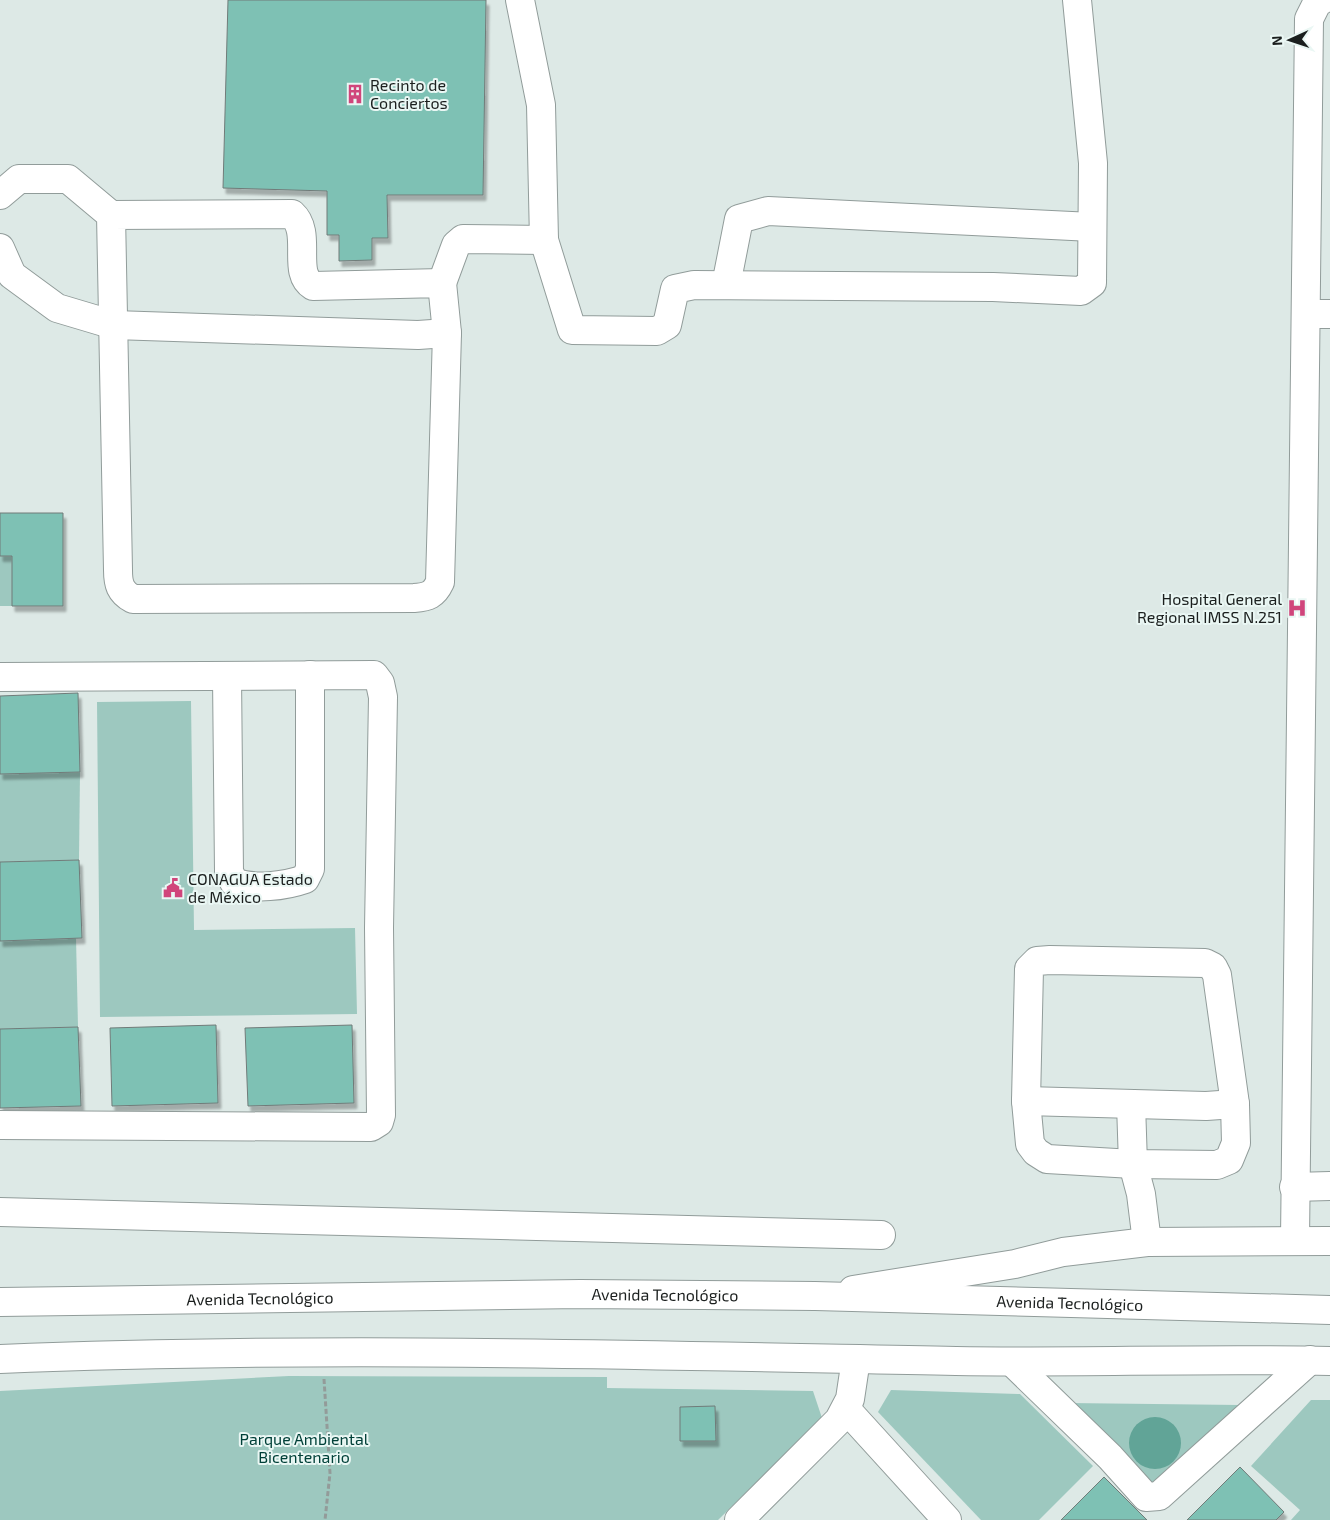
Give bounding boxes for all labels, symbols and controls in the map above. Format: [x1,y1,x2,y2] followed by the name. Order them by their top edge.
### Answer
[1265,15,1315,65] north arrow
[1268,35,1285,46] text: N
[370,75,448,112] place label: Recinto de Conciertos
[344,83,366,105] building icon: Recinto de Conciertos
[1137,589,1282,626] place label: Hospital General Regional IMSS N.251
[1286,597,1308,619] hospital icon: Hospital General Regional IMSS N.251
[188,869,313,906] place label: CONAGUA Estado de México
[162,877,184,899] public building icon: CONAGUA Estado de México
[591,1284,739,1304] street label: Avenida Tecnológico
[186,1287,334,1308] street label: Avenida Tecnológico
[996,1291,1144,1314] street label: Avenida Tecnológico
[240,1429,369,1466] park label: Parque Ambiental Bicentenario

